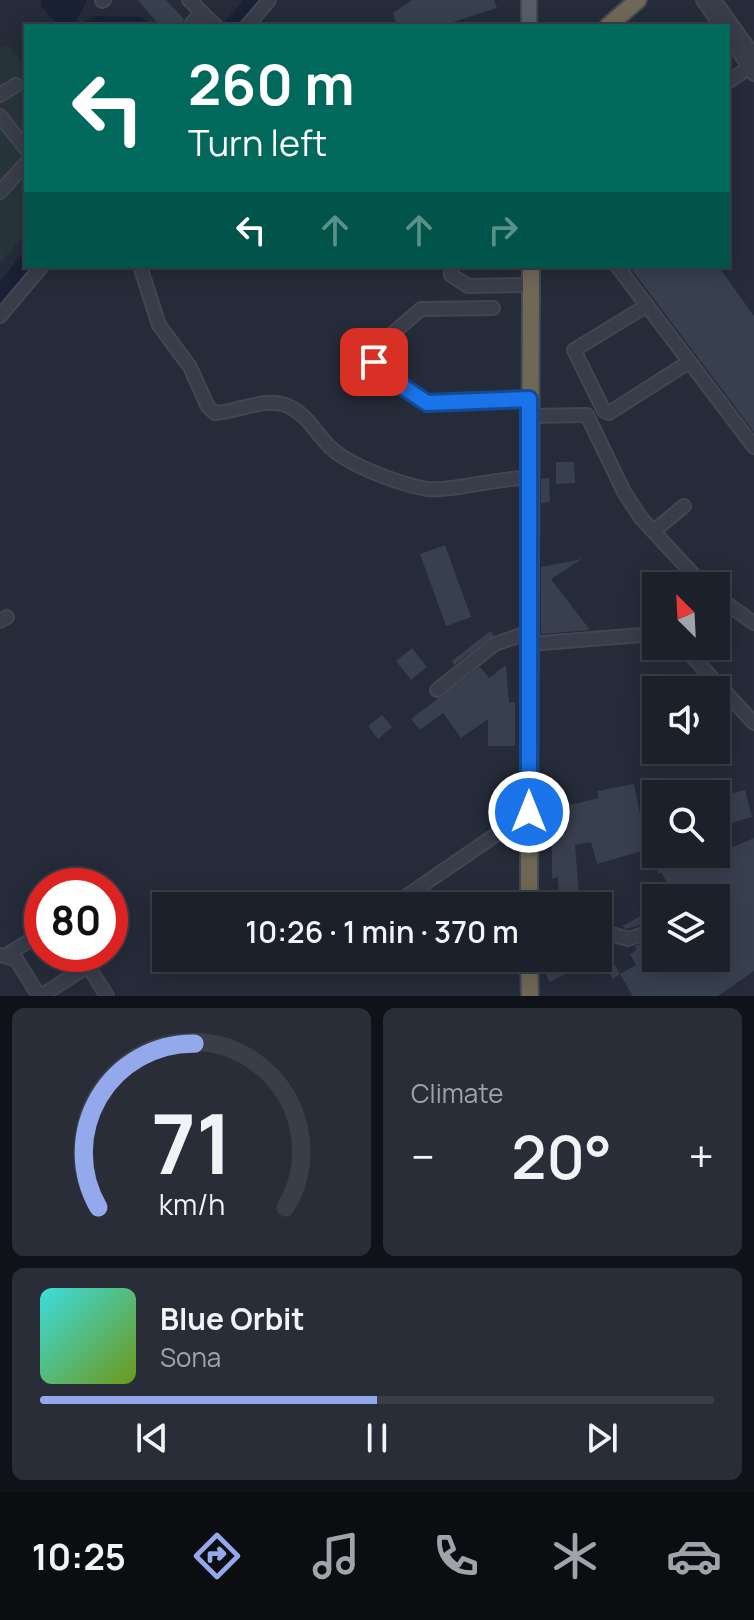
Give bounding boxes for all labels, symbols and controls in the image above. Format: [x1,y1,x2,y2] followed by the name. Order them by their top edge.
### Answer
[188,45,355,122] text: 260 m
[56,56,160,160] icon: left
[188,118,327,167] text: Turn left
[229,208,273,252] icon: left
[313,208,357,252] icon: ahead
[397,208,441,252] icon: ahead
[481,208,525,252] icon: right
[340,328,408,396] pin
[352,340,396,384] icon: arrive
[642,572,730,660] north arrow
[642,572,730,972] map controls
[642,676,730,764] button: sound
[487,770,571,854] position arrow
[642,780,730,868] button: search
[24,868,128,972] speed limit sign: 80
[642,884,730,972] button: layers
[245,911,519,952] text: 10:26 · 1 min · 370 m
[411,1075,503,1111] text: Climate
[151,1085,232,1199] text: 71
[511,1115,612,1197] text: 20°
[411,1126,435,1186] text: −
[689,1126,714,1186] text: +
[158,1185,225,1224] text: km/h
[160,1298,305,1339] text: Blue Orbit
[160,1339,221,1375] text: Sona
[130,1416,174,1460] icon: previous
[355,1416,399,1460] icon: pause
[580,1416,624,1460] icon: next
[189,1528,245,1584] icon: directions
[308,1528,364,1584] icon: music
[428,1528,484,1584] icon: phone
[547,1528,603,1584] icon: climate
[666,1528,722,1584] icon: car
[32,1532,126,1581] text: 10:25

